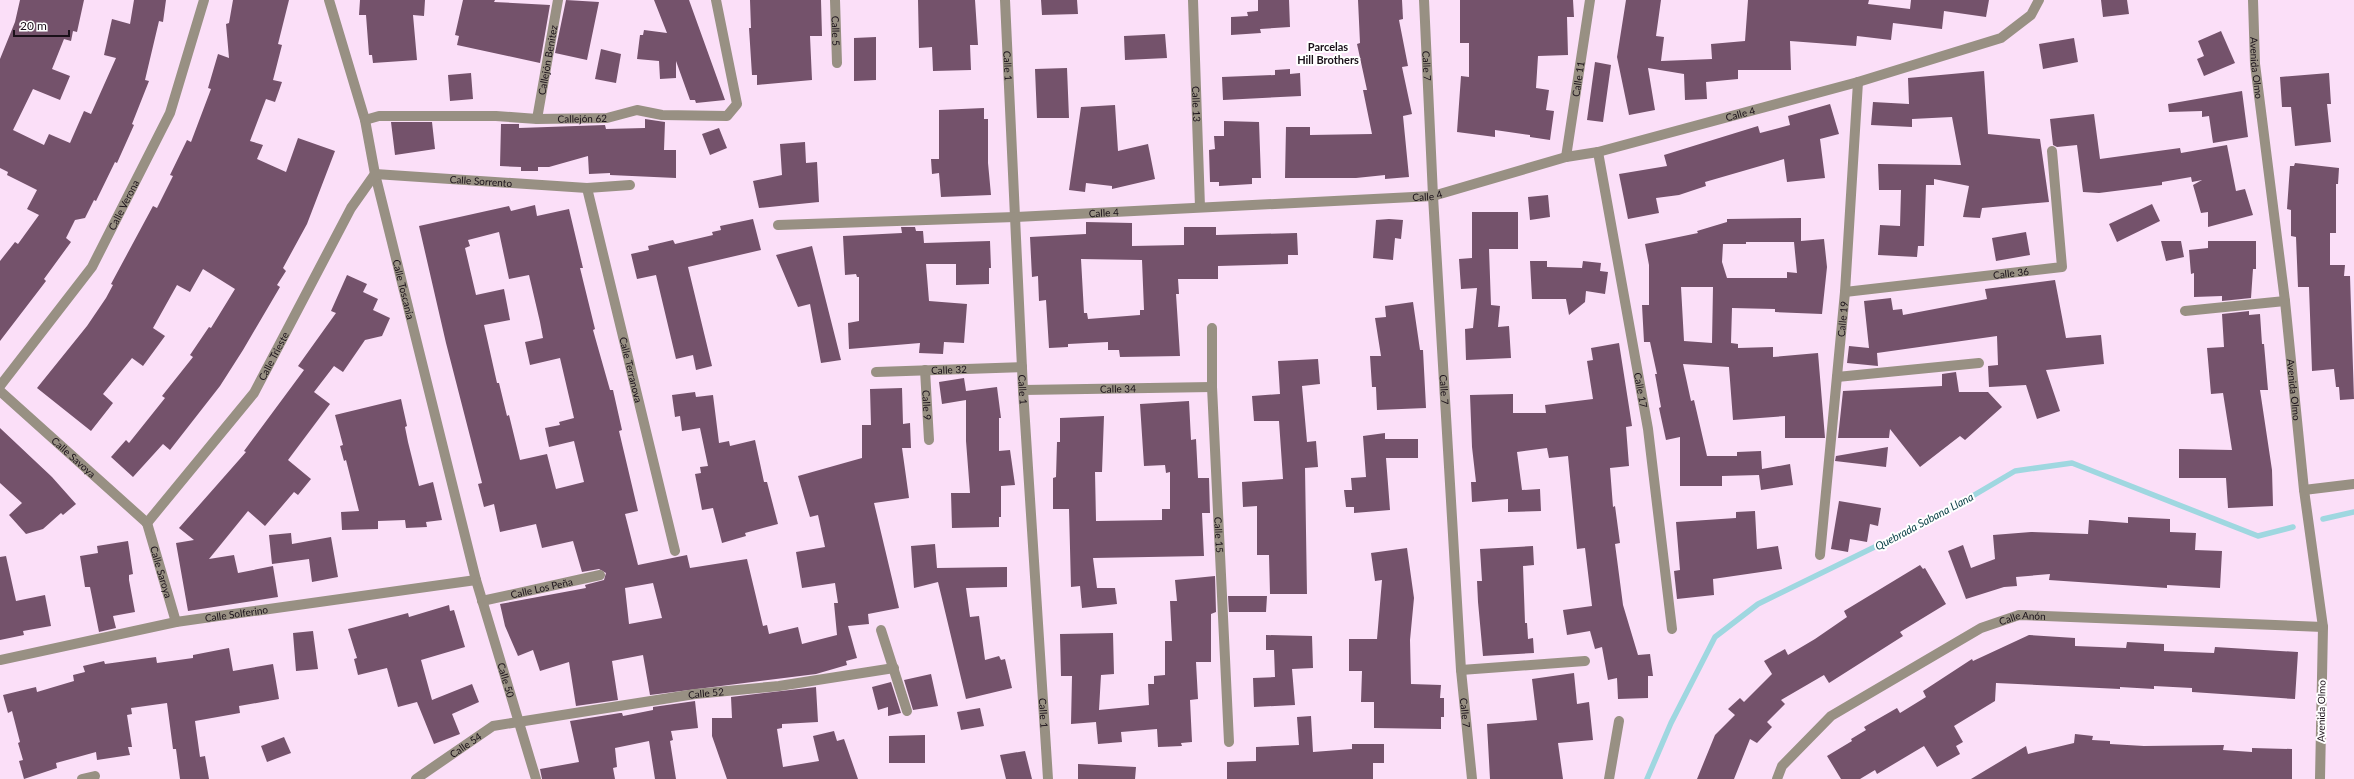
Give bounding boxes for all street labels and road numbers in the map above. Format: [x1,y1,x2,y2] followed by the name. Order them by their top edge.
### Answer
[830,16,842,46] street label: Calle 5
[535,23,560,96] street label: Callejón Benitez
[2248,37,2265,100] street label: Avenida Olmo
[1001,51,1015,81] street label: Calle 1
[1420,51,1434,81] street label: Calle 7
[1569,60,1587,98] street label: Calle 11
[1190,86,1203,122] street label: Calle 13
[1724,104,1757,123] street label: Calle 4
[557,112,607,125] street label: Callejón 62
[449,173,513,189] street label: Calle Sorrento
[106,178,141,232] street label: Calle Verona
[1412,188,1444,203] street label: Calle 4
[1088,206,1119,219] street label: Calle 4
[390,258,417,321] street label: Calle Toscania
[1992,265,2030,281] street label: Calle 36
[1835,300,1850,337] street label: Calle 19
[256,330,291,383] street label: Calle Trieste
[617,336,645,404] street label: Calle Terranova
[2285,358,2303,421] street label: Avenida Olmo
[931,363,967,376] street label: Calle 32
[1632,371,1650,409] street label: Calle 17
[1016,374,1030,405] street label: Calle 1
[1438,374,1451,405] street label: Calle 7
[1100,382,1136,395] street label: Calle 34
[920,390,934,420] street label: Calle 9
[49,434,98,480] street label: Calle Savoya
[1212,517,1226,553] street label: Calle 15
[148,545,175,599] street label: Calle Saroya
[509,575,574,601] street label: Calle Los Peña
[204,603,269,624] street label: Calle Solferino
[1997,609,2046,627] street label: Calle Anón
[495,661,517,699] street label: Calle 50
[2314,680,2328,742] street label: Avenida Olmo
[687,685,725,701] street label: Calle 52
[1458,697,1473,729] street label: Calle 7
[1037,698,1051,728] street label: Calle 1
[447,730,484,760] street label: Calle 54

